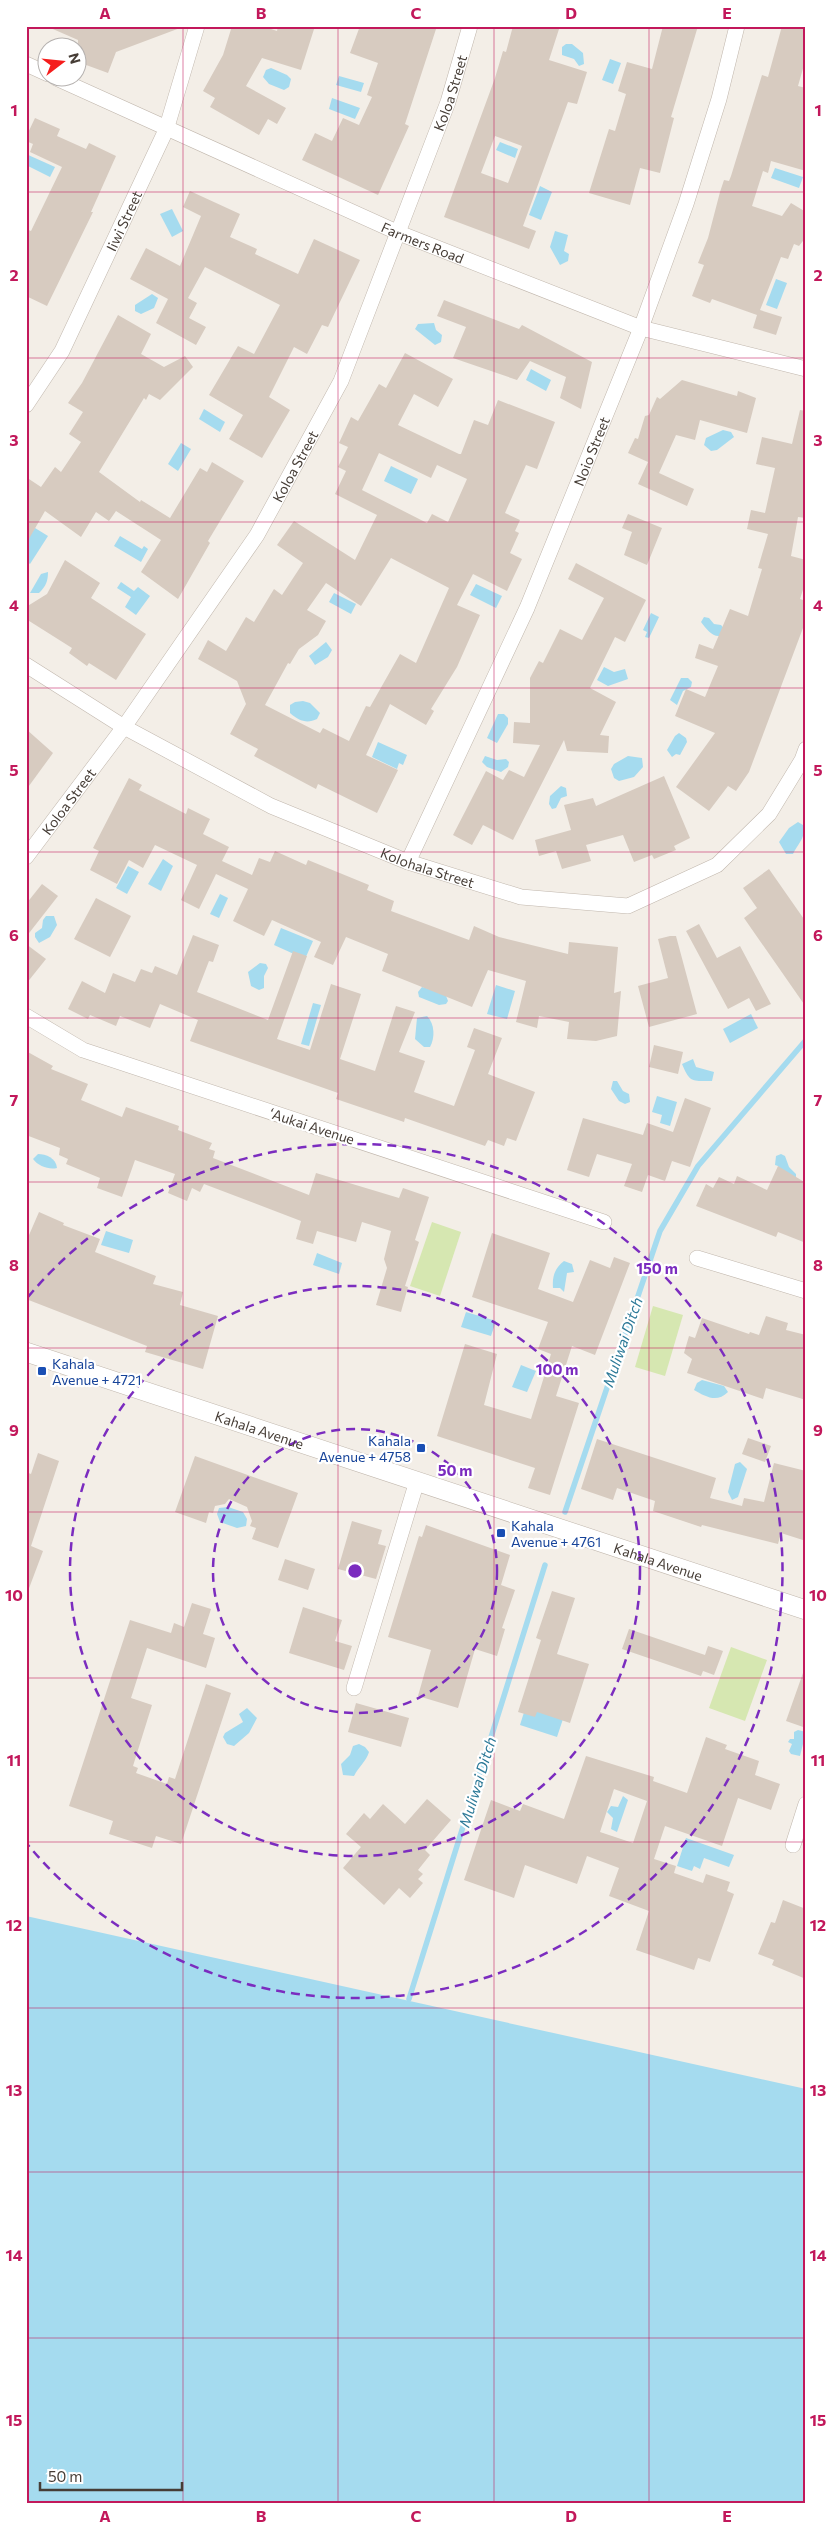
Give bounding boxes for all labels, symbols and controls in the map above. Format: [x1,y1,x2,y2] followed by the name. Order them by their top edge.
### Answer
[99,3,111,22] text: A
[256,3,267,22] text: B
[411,3,422,22] text: C
[565,3,577,22] text: D
[722,3,732,22] text: E
[38,38,88,88] north arrow
[65,51,85,66] text: N
[429,52,470,133] street label: Koloa Street
[10,100,18,119] text: 1
[814,100,822,119] text: 1
[102,188,145,253] street label: Iiwi Street
[379,218,467,266] street label: Farmers Road
[9,265,19,284] text: 2
[813,265,823,284] text: 2
[569,414,613,488] street label: Noio Street
[268,427,321,505] street label: Koloa Street
[9,430,19,449] text: 3
[813,430,823,449] text: 3
[9,595,19,614] text: 4
[813,595,823,614] text: 4
[9,760,19,779] text: 5
[813,760,823,779] text: 5
[38,764,99,838] street label: Koloa Street
[378,843,477,891] street label: Kolohala Street
[9,925,19,944] text: 6
[813,925,823,944] text: 6
[10,1090,19,1109] text: 7
[814,1090,823,1109] text: 7
[267,1104,357,1148] street label: ʻAukai Avenue
[9,1255,19,1274] text: 8
[813,1255,823,1274] text: 8
[636,1259,678,1277] text: 150 m
[598,1295,646,1389] water label: Muliwai Ditch
[52,1355,142,1388] place label: Kahala Avenue + 4721
[536,1360,578,1378] text: 100 m
[36,1365,48,1377] marker: Kahala Avenue + 4721
[213,1407,306,1452] street label: Kahala Avenue
[9,1420,19,1439] text: 9
[813,1420,823,1439] text: 9
[319,1432,411,1465] place label: Kahala Avenue + 4758
[415,1442,427,1454] marker: Kahala Avenue + 4758
[438,1461,472,1479] text: 50 m
[511,1517,601,1550] place label: Kahala Avenue + 4761
[495,1527,507,1539] marker: Kahala Avenue + 4761
[612,1539,705,1584] street label: Kahala Avenue
[346,1562,364,1580] centre of rings
[5,1585,23,1604] text: 10
[809,1585,827,1604] text: 10
[455,1735,499,1829] water label: Muliwai Ditch
[7,1750,21,1769] text: 11
[811,1750,825,1769] text: 11
[6,1915,22,1934] text: 12
[810,1915,826,1934] text: 12
[6,2080,22,2099] text: 13
[810,2080,826,2099] text: 13
[5,2245,23,2264] text: 14
[809,2245,827,2264] text: 14
[6,2410,22,2429] text: 15
[810,2410,826,2429] text: 15
[40,2460,182,2492] scale bar
[48,2467,82,2485] text: 50 m
[99,2506,111,2525] text: A
[256,2506,267,2525] text: B
[411,2506,422,2525] text: C
[565,2506,577,2525] text: D
[722,2506,732,2525] text: E

